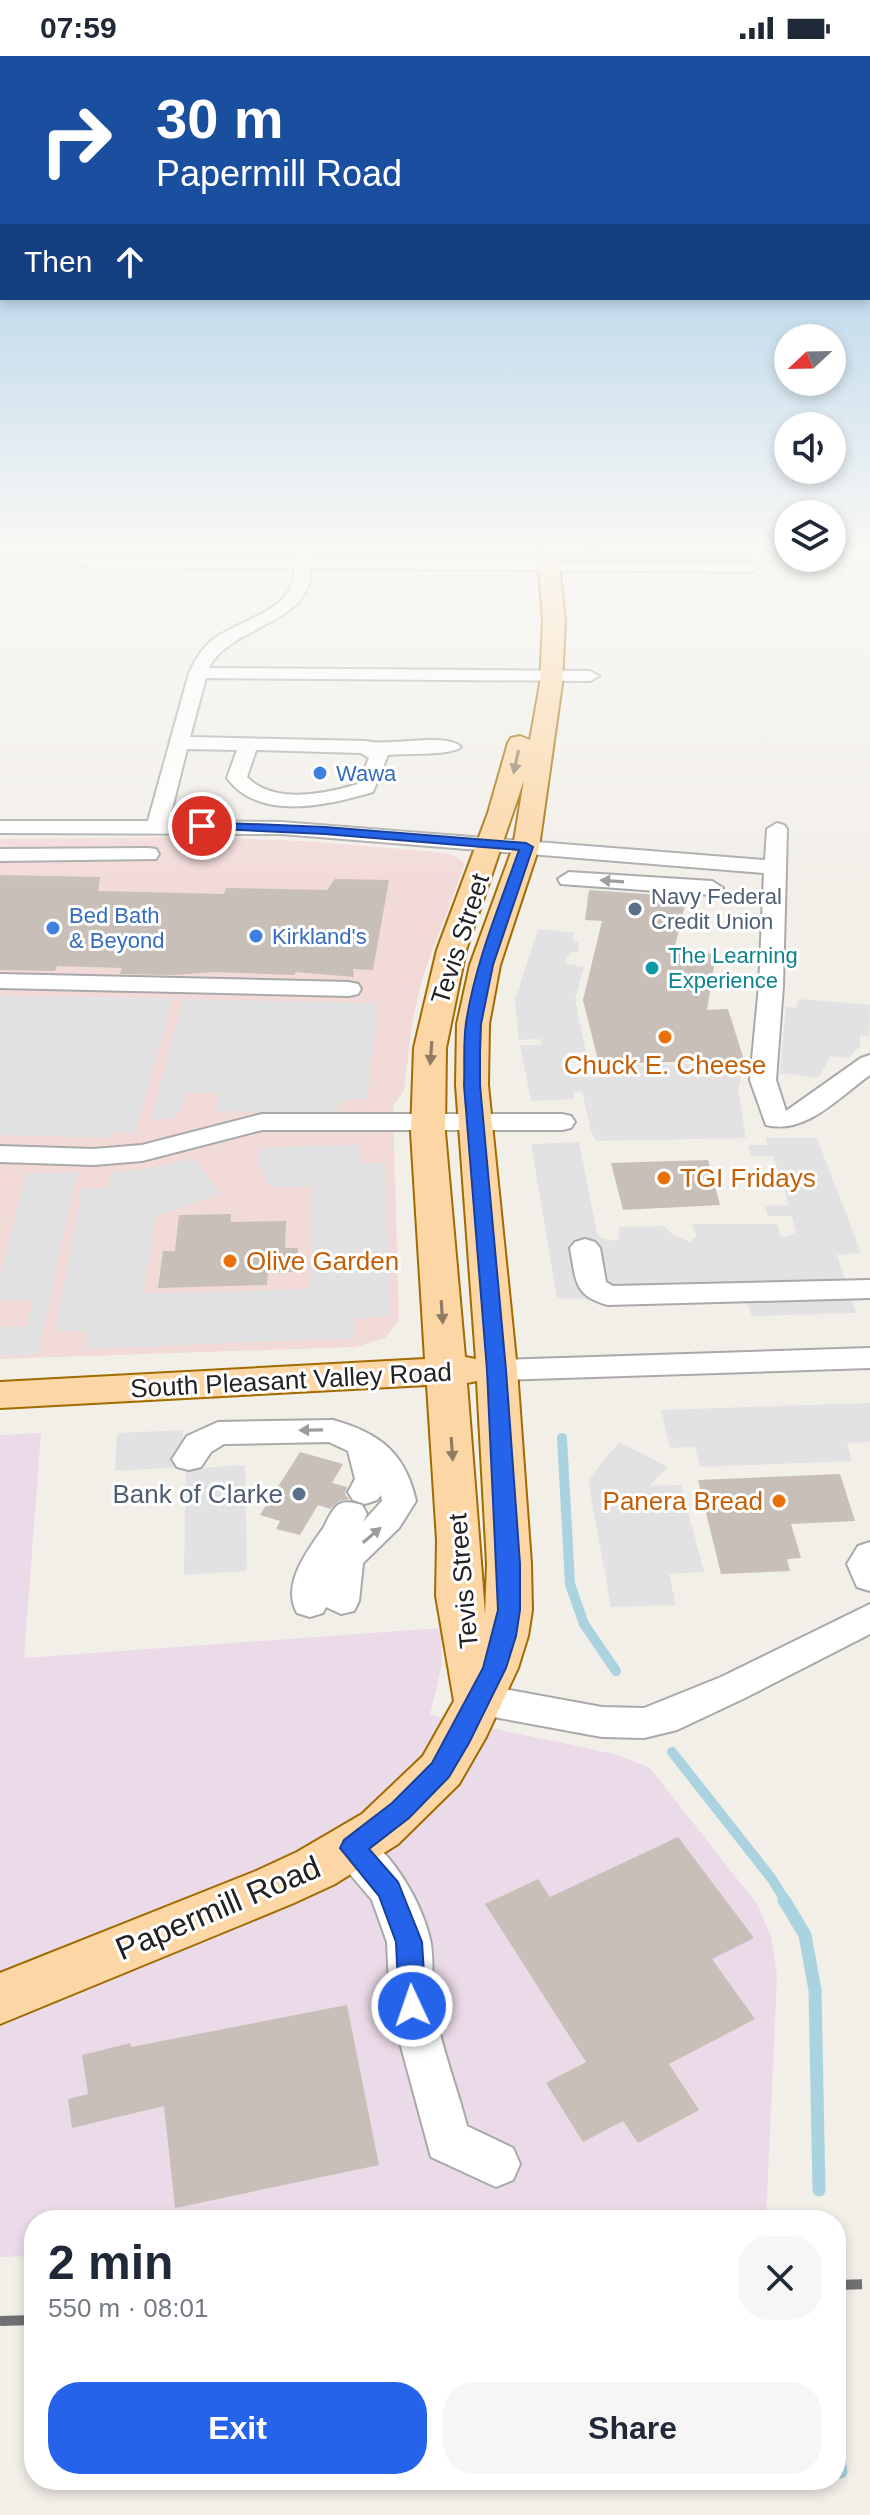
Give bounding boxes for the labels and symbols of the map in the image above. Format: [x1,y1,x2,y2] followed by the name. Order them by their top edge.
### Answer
[774,324,846,396] north arrow
[509,749,522,774] one-way arrow
[336,761,397,786] place label: Wawa
[311,764,329,782] marker: Wawa
[168,792,236,860] pin
[425,869,495,1008] street label: Tevis Street
[599,874,624,887] one-way arrow
[651,884,782,934] place label: Navy Federal Credit Union
[626,900,644,918] marker: Navy Federal Credit Union
[69,903,164,953] place label: Bed Bath & Beyond
[44,919,62,937] marker: Bed Bath & Beyond
[272,924,367,949] place label: Kirkland's
[247,927,265,945] marker: Kirkland's
[668,943,798,993] place label: The Learning Experience
[643,959,661,977] marker: The Learning Experience
[656,1028,674,1046] marker: Chuck E. Cheese
[424,1041,437,1066] one-way arrow
[564,1050,766,1080] place label: Chuck E. Cheese
[680,1163,816,1193] place label: TGI Fridays
[655,1169,673,1187] marker: TGI Fridays
[246,1246,399,1276] place label: Olive Garden
[221,1252,239,1270] marker: Olive Garden
[436,1300,449,1325] one-way arrow
[130,1357,452,1403] street label: South Pleasant Valley Road
[298,1423,323,1436] one-way arrow
[446,1437,459,1462] one-way arrow
[112,1479,283,1509] place label: Bank of Clarke
[290,1485,308,1503] marker: Bank of Clarke
[603,1486,763,1516] place label: Panera Bread
[770,1492,788,1510] marker: Panera Bread
[442,1511,484,1650] street label: Tevis Street
[362,1527,382,1544] one-way arrow
[110,1849,326,1967] street label: Papermill Road
[370,1964,454,2048] position arrow

